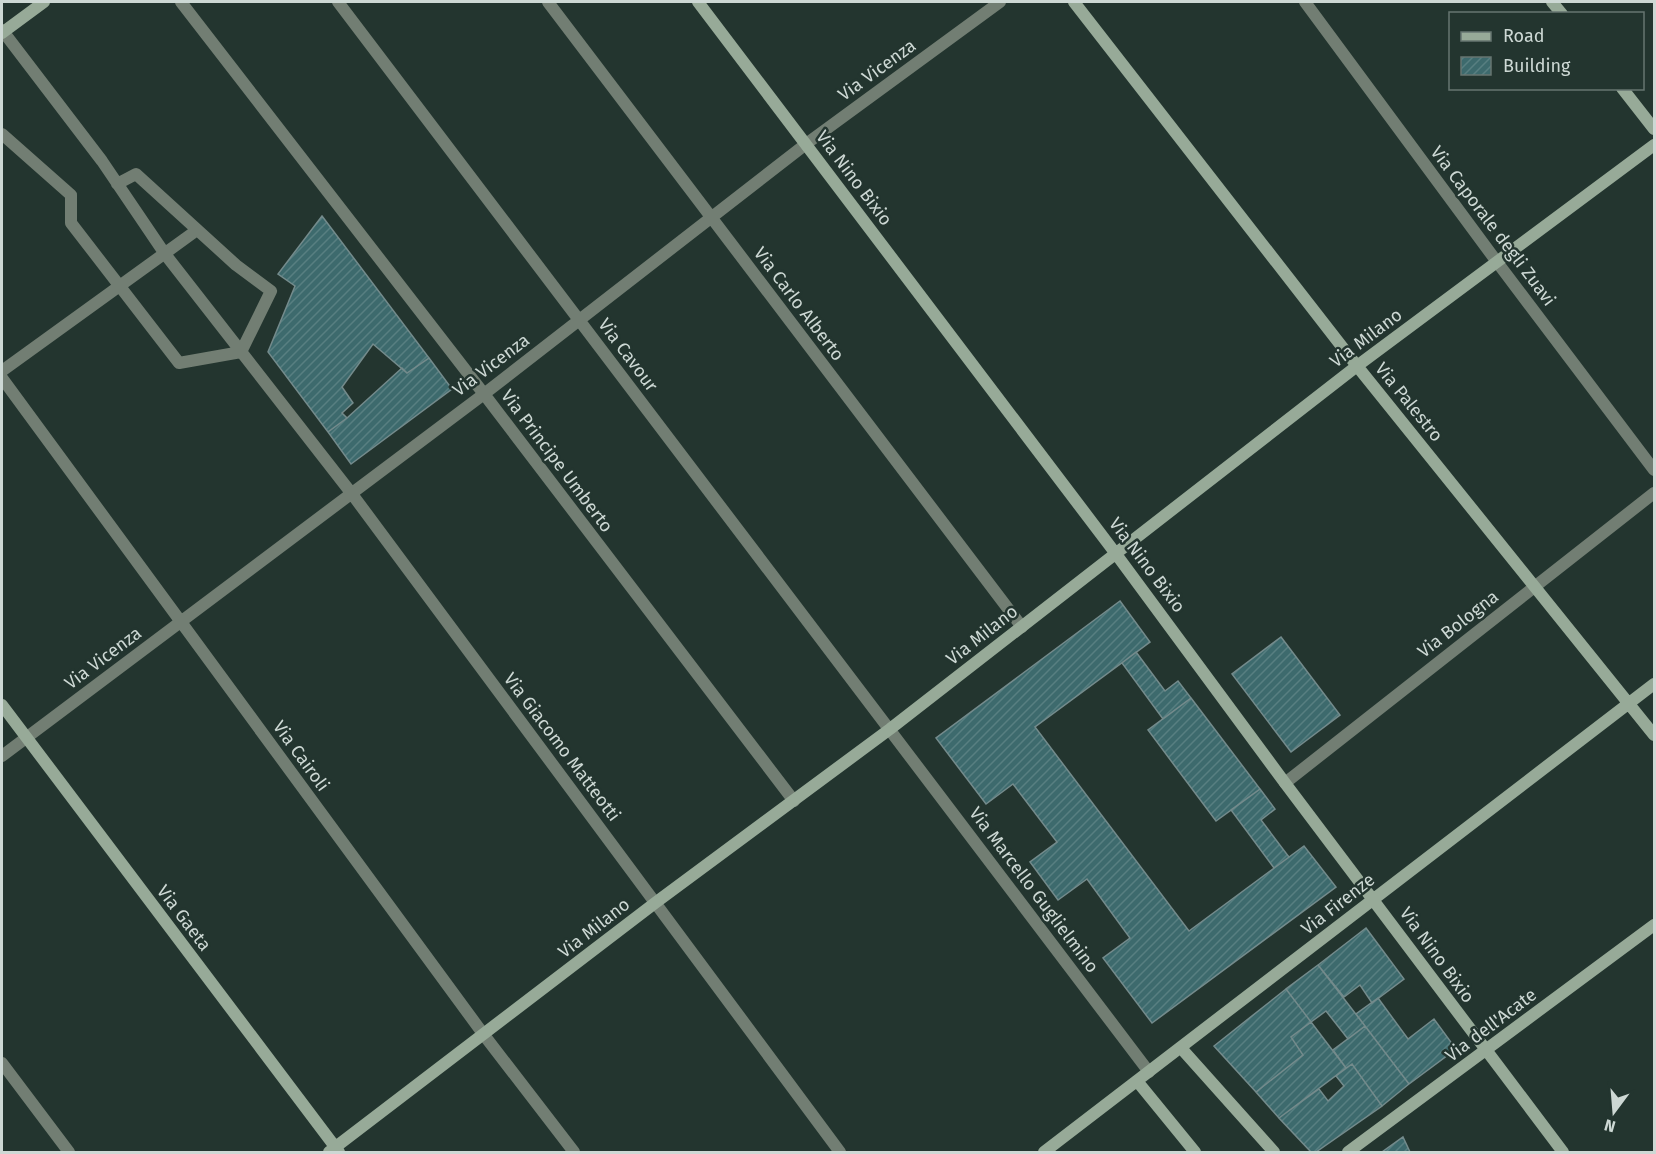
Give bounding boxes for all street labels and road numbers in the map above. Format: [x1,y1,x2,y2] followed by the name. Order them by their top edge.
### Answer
[834,34,920,106] street label: Via Vicenza
[811,126,897,230] street label: Via Nino Bixio
[1426,142,1560,310] street label: Via Caporale degli Zuavi
[749,243,849,365] street label: Via Carlo Alberto
[1326,304,1406,372] street label: Via Milano
[593,314,663,396] street label: Via Cavour
[448,329,534,401] street label: Via Vicenza
[1370,358,1448,446] street label: Via Palestro
[496,385,618,537] street label: Via Principe Umberto
[1104,513,1190,617] street label: Via Nino Bixio
[1413,586,1503,662] street label: Via Bologna
[942,600,1022,670] street label: Via Milano
[60,622,146,694] street label: Via Vicenza
[499,668,625,826] street label: Via Giacomo Matteotti
[268,716,334,796] street label: Via Cairoli
[964,803,1104,977] street label: Via Marcello Guglielmino
[1297,868,1379,940] street label: Via Firenze
[152,881,216,955] street label: Via Gaeta
[554,893,634,963] street label: Via Milano
[1395,903,1479,1007] street label: Via Nino Bixio
[1441,984,1541,1066] street label: Via dell'Acate

